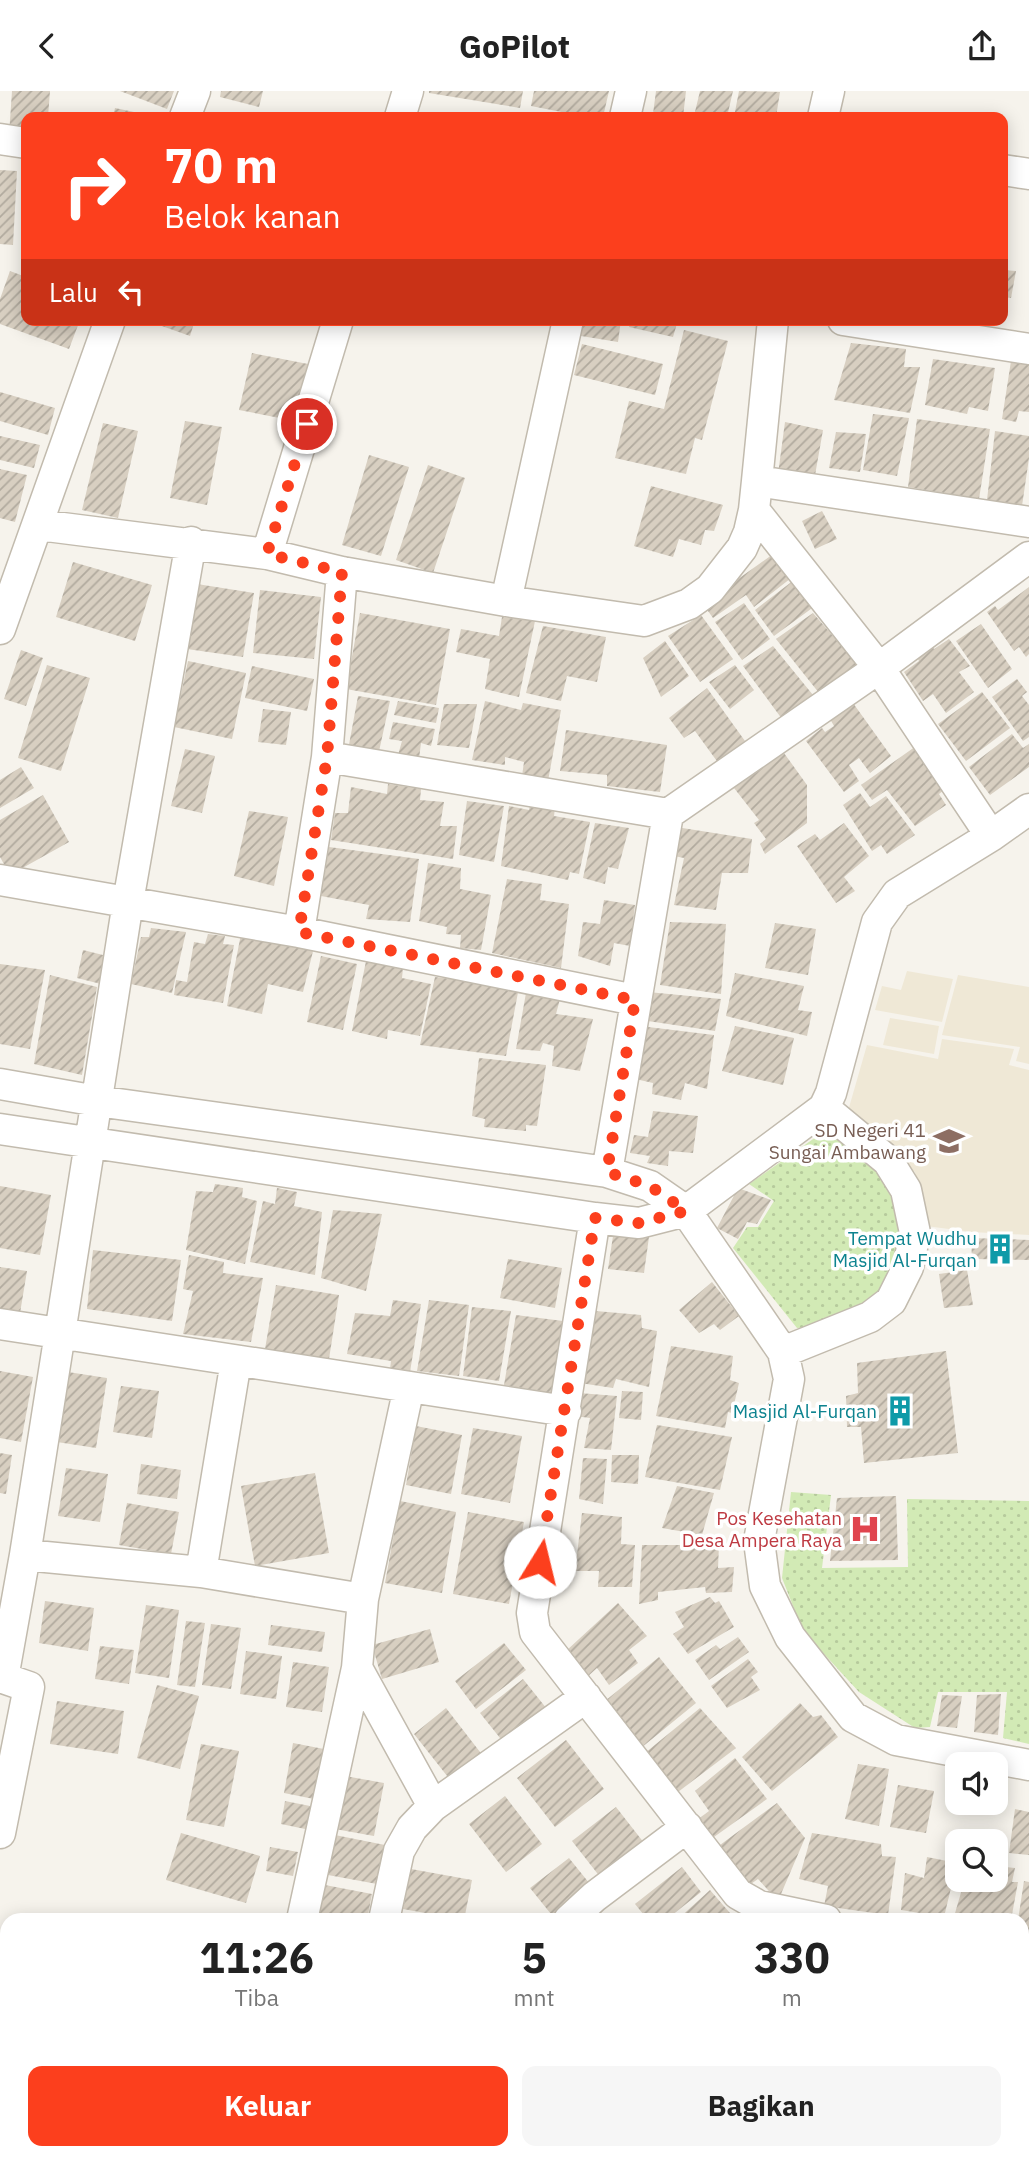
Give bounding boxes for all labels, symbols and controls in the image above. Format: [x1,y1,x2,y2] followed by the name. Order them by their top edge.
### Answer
[459,25,570,67] text: GoPilot
[28,27,66,65] icon: back
[963,27,1001,65] icon: share
[164,133,278,196] text: 70 m
[49,140,140,231] icon: right
[164,195,341,237] text: Belok kanan
[112,273,150,311] icon: left
[49,275,98,309] text: Lalu
[277,394,337,454] pin
[288,405,326,443] icon: arrive
[769,1118,926,1164] place label: SD Negeri 41 Sungai Ambawang
[932,1124,966,1158] school or university icon: SD Negeri 41 Sungai Ambawang
[833,1226,977,1272] place label: Tempat Wudhu Masjid Al-Furqan
[983,1232,1017,1266] building icon: Tempat Wudhu Masjid Al-Furqan
[883,1394,917,1428] building icon: Masjid Al-Furqan
[733,1399,877,1423] place label: Masjid Al-Furqan
[682,1506,842,1552] place label: Pos Kesehatan Desa Ampera Raya
[848,1512,882,1546] hospital icon: Pos Kesehatan Desa Ampera Raya
[503,1525,577,1599] position arrow
[945,1752,1008,1892] map controls
[945,1752,1008,1815] button: sound
[945,1829,1008,1892] button: search
[199,1930,314,1985] text: 11:26
[521,1930,547,1985] text: 5
[754,1930,830,1985] text: 330
[234,1982,279,2012] text: Tiba
[513,1982,555,2012] text: mnt
[782,1982,802,2012] text: m
[28,2066,508,2146] button: Keluar
[522,2066,1001,2146] button: Bagikan

